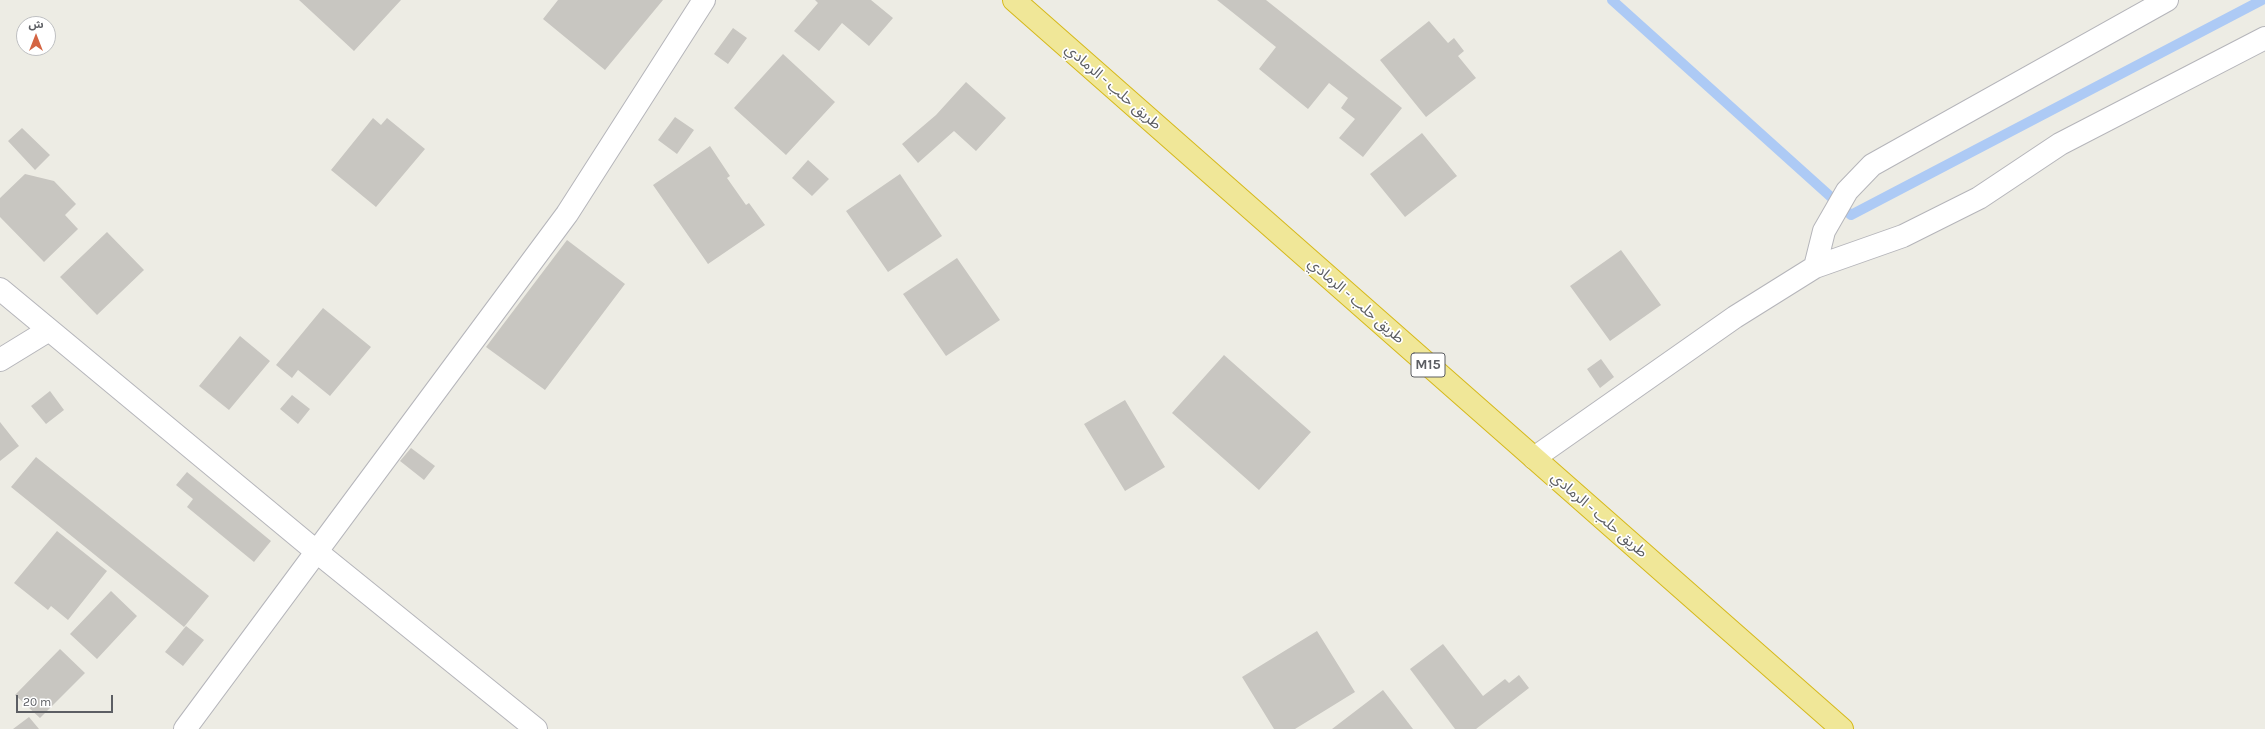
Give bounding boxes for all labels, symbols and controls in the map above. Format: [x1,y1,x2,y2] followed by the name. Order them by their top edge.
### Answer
[16,16,56,56] north arrow
[28,18,44,31] text: ش
[1061,40,1165,134] street label: طريق حلب - الرمادي
[1304,254,1408,348] street label: طريق حلب - الرمادي
[1411,353,1445,377] road number: M15
[1547,468,1651,562] street label: طريق حلب - الرمادي
[18,687,115,713] scale bar
[23,695,51,709] text: 20 m

